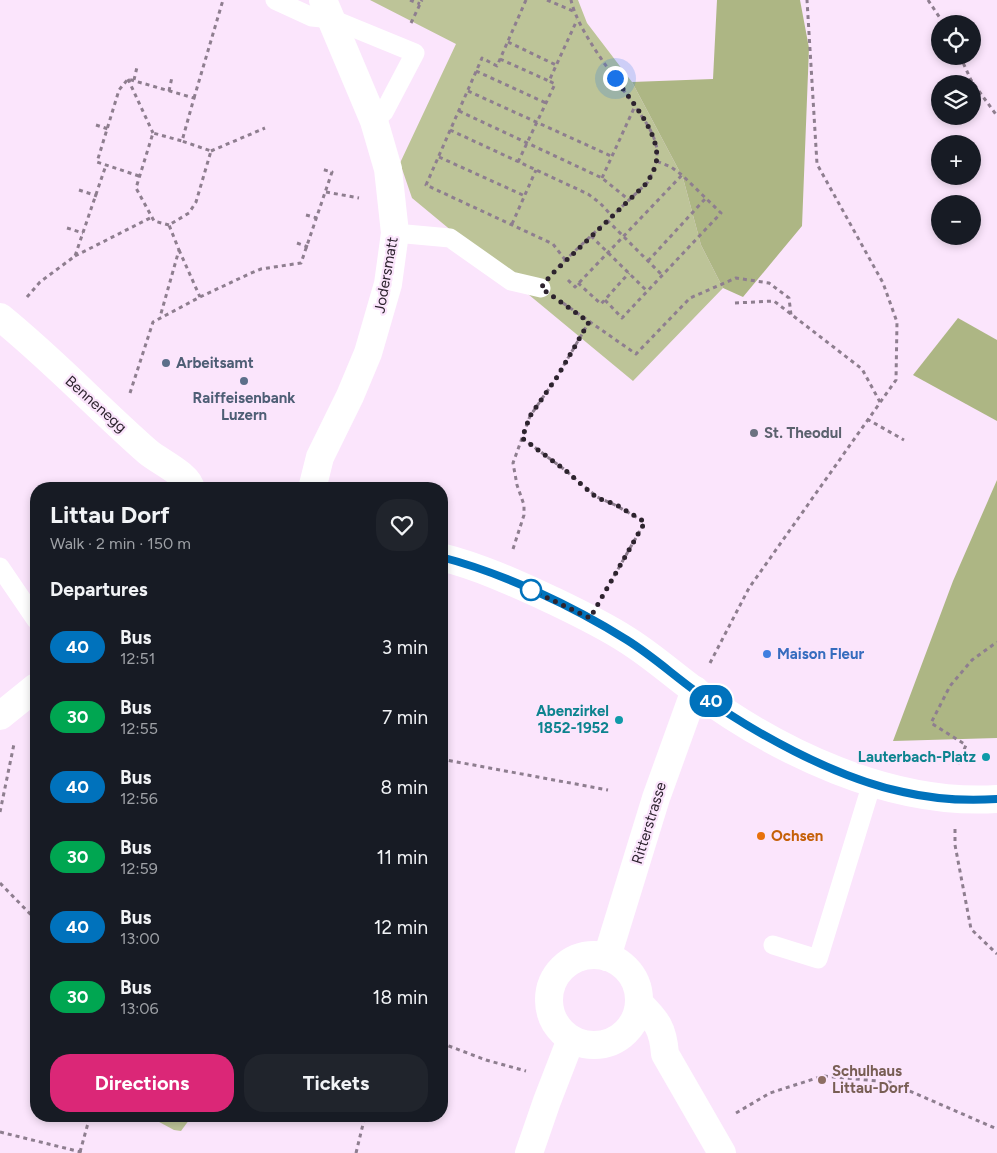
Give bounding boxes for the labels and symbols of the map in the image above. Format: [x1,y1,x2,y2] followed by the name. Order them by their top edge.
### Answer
[603,66,628,91] your location
[370,235,402,315] street label: Jodersmatt
[176,354,254,372] place label: Arbeitsamt
[160,357,172,369] marker: Arbeitsamt
[62,372,130,436] street label: Bennenegg
[238,375,250,387] marker: Raiffeisenbank Luzern
[193,389,295,424] place label: Raiffeisenbank Luzern
[764,424,842,442] place label: St. Theodul
[748,427,760,439] marker: St. Theodul
[520,579,542,601] unlabelled marker
[777,645,864,663] place label: Maison Fleur
[761,648,773,660] marker: Maison Fleur
[688,685,734,717] line badge: 40
[536,702,609,737] place label: Abenzirkel 1852-1952
[613,714,625,726] marker: Abenzirkel 1852-1952
[858,748,976,766] place label: Lauterbach-Platz
[980,751,992,763] marker: Lauterbach-Platz
[628,780,670,866] street label: Ritterstrasse
[771,827,823,845] place label: Ochsen
[755,830,767,842] marker: Ochsen
[832,1062,909,1097] place label: Schulhaus Littau-Dorf
[816,1074,828,1086] marker: Schulhaus Littau-Dorf

